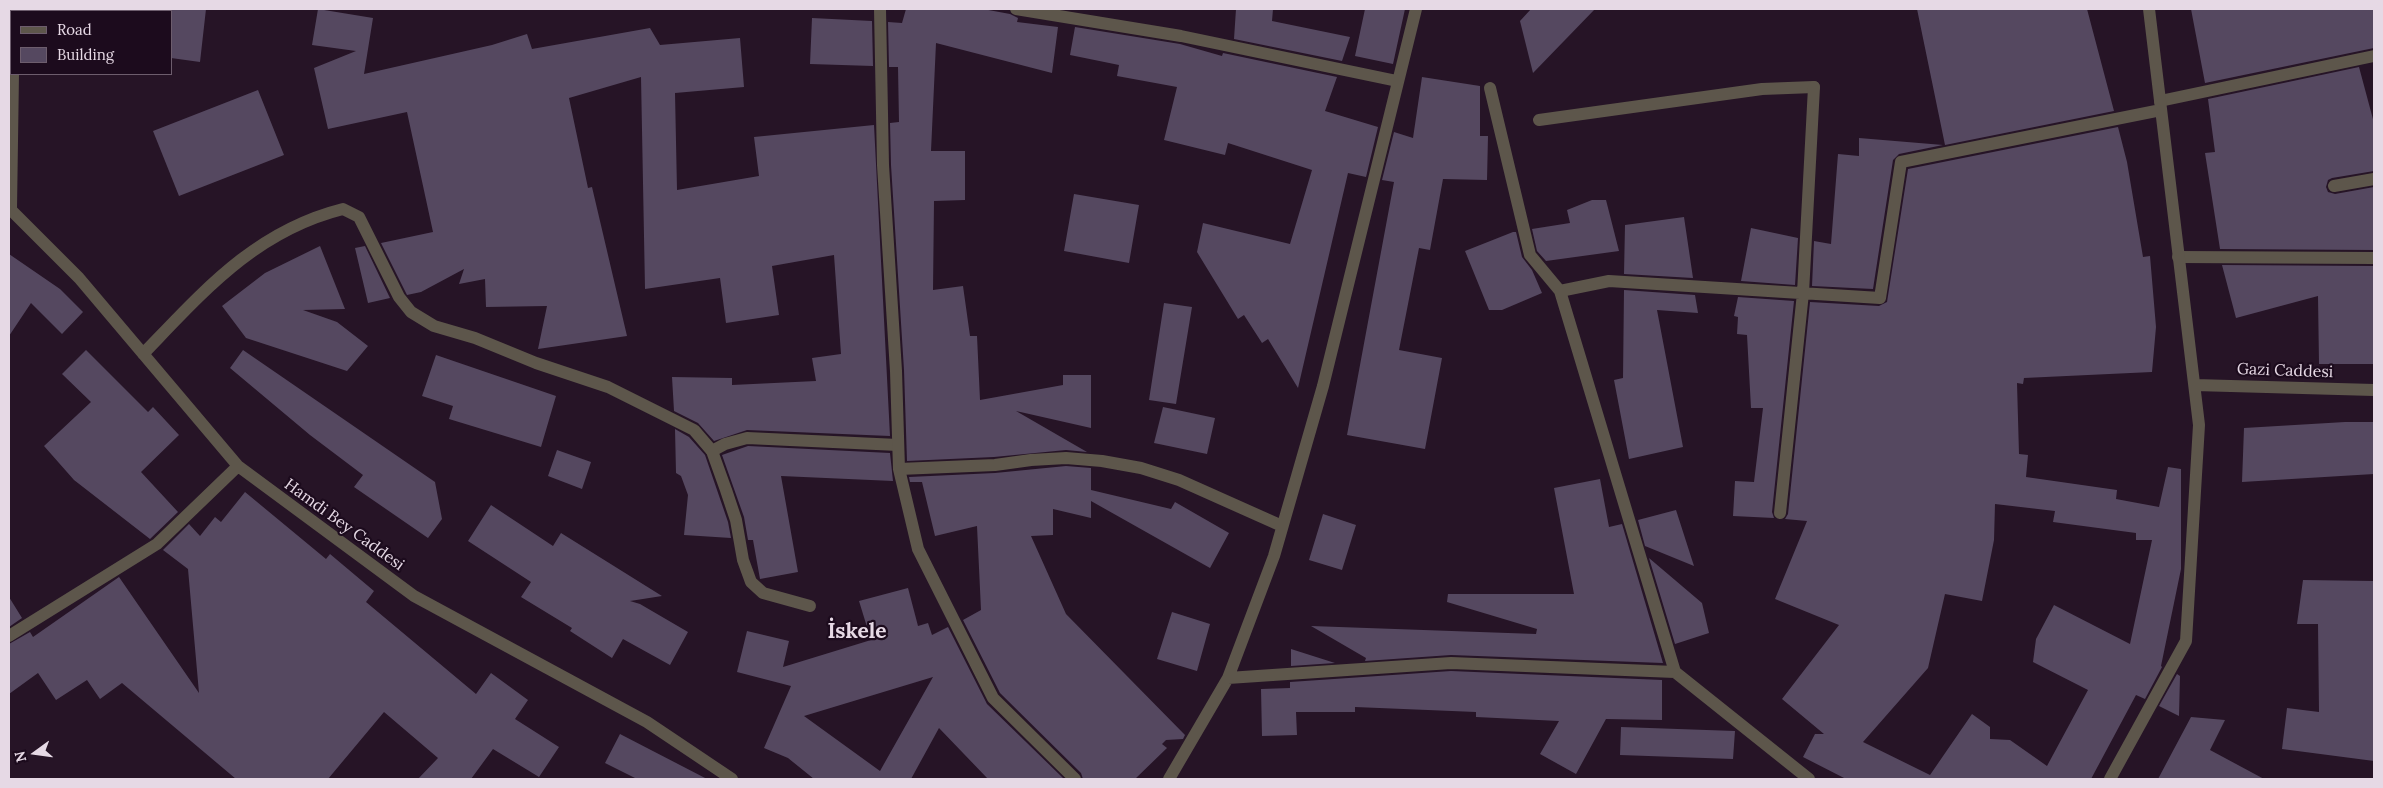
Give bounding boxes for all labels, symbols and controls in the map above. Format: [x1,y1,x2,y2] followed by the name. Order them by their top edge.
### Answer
[10,10,172,75] legend
[57,20,92,39] text: Road
[57,45,114,64] text: Building
[2236,360,2334,382] street label: Gazi Caddesi
[280,475,408,575] street label: Hamdi Bey Caddesi
[827,619,887,645] district label: İskele
[10,728,60,778] north arrow
[10,749,30,764] text: N

